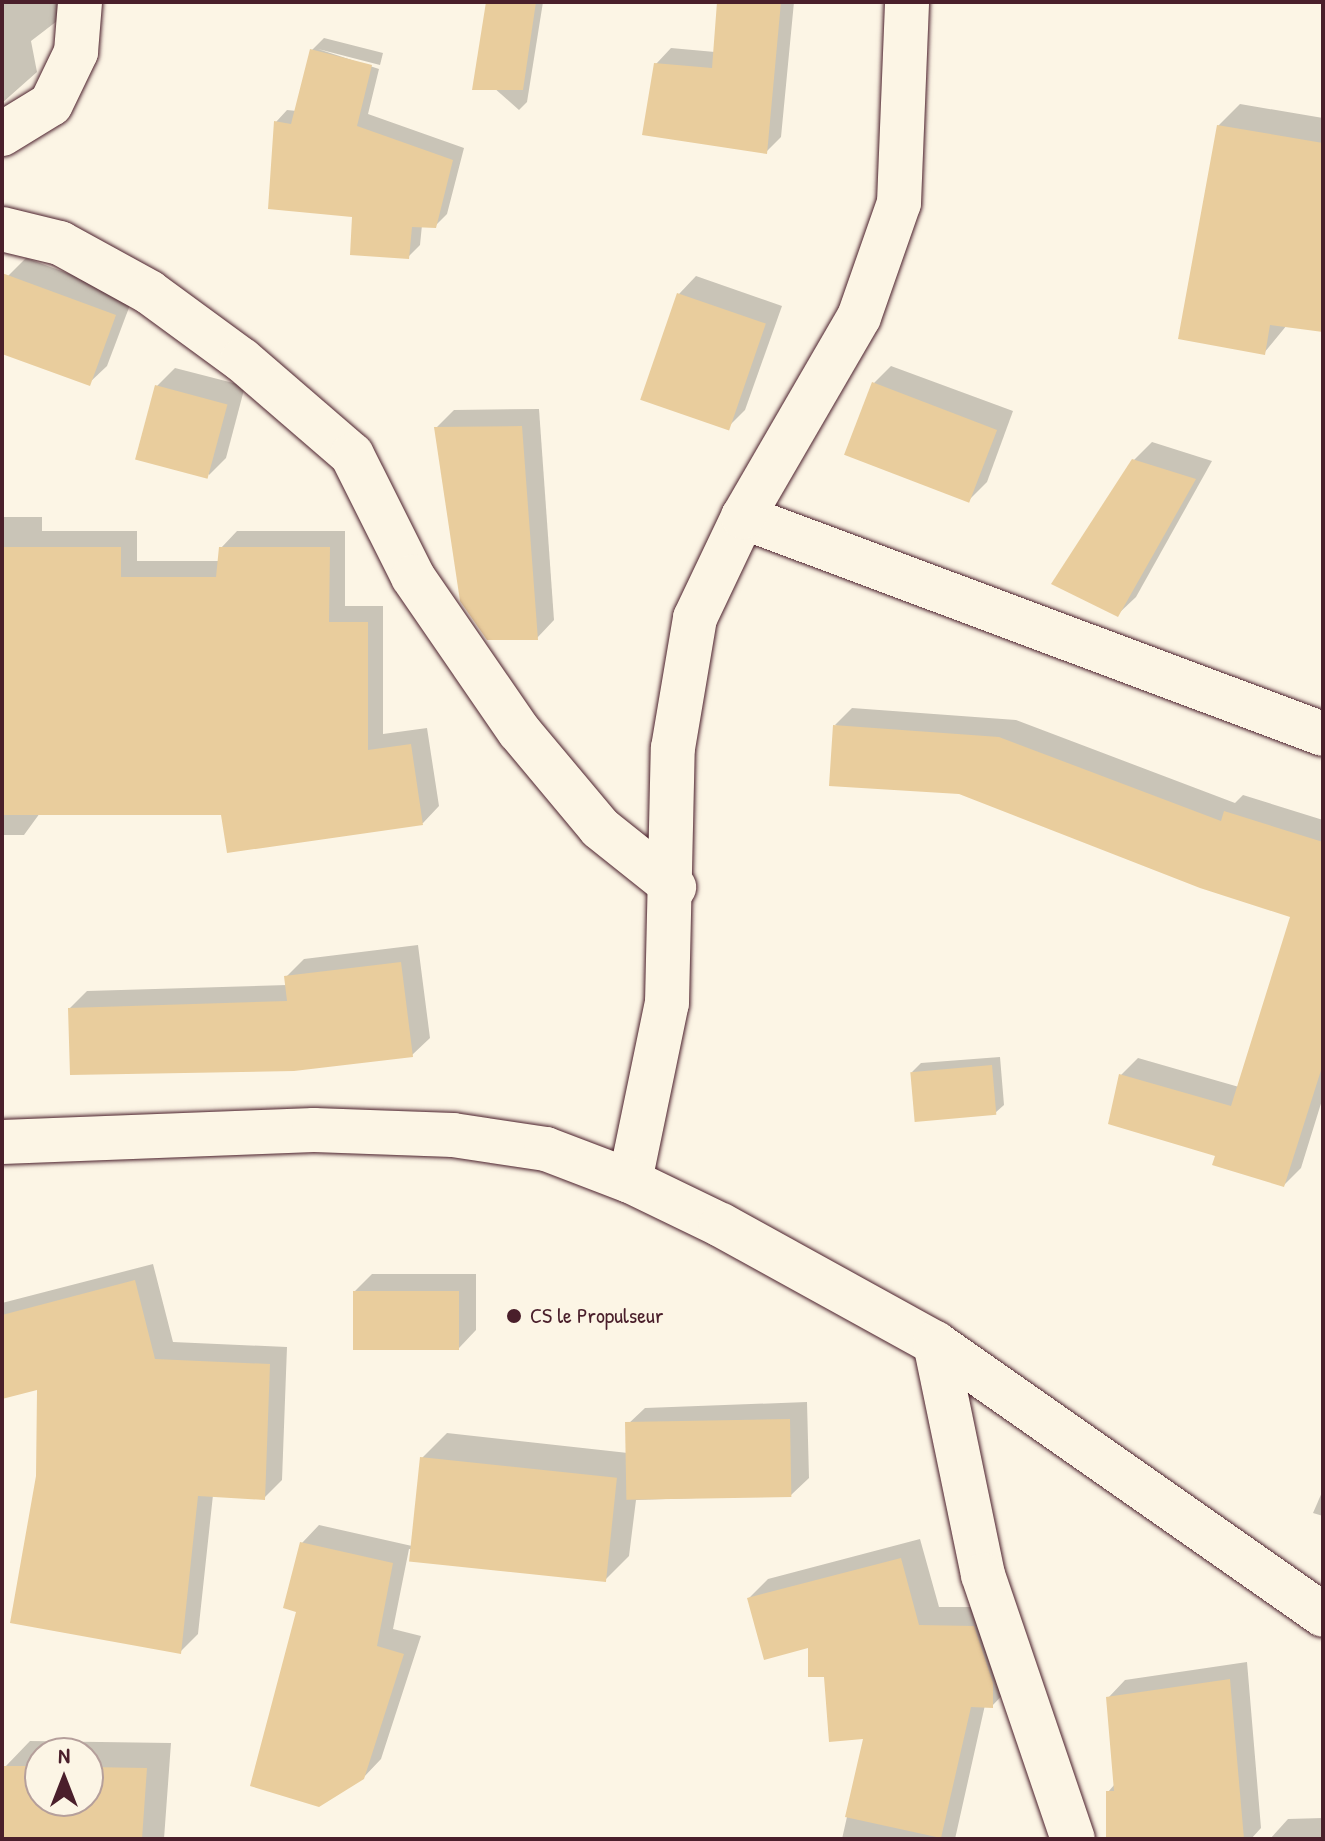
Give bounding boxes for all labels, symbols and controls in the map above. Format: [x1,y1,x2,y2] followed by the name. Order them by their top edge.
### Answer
[530,1303,663,1329] place label: CS le Propulseur
[505,1307,523,1325] marker: CS le Propulseur
[24,1737,104,1817] north arrow
[58,1740,70,1770] text: N

